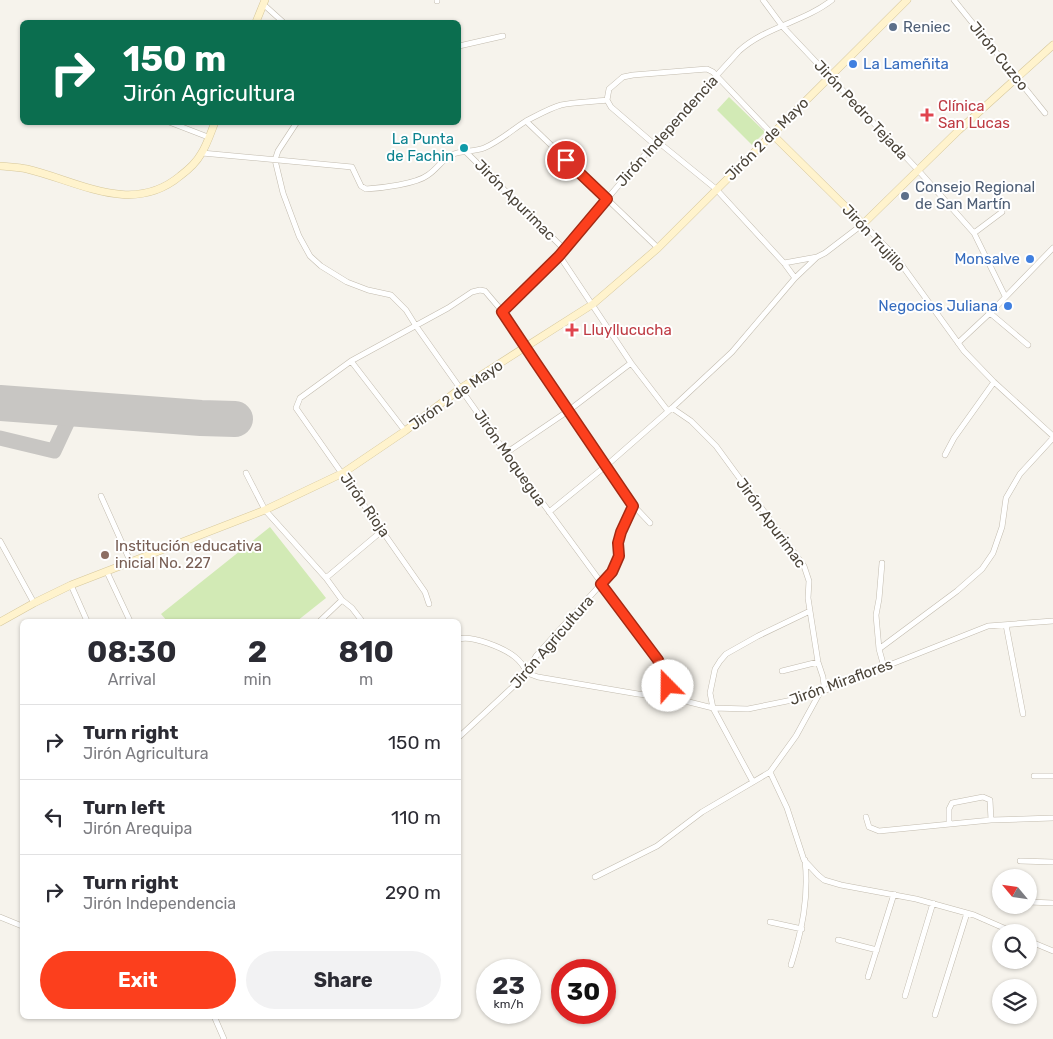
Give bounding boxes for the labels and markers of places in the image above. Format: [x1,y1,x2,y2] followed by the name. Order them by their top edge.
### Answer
[903,18,951,36] place label: Reniec
[887,21,899,33] marker: Reniec
[863,55,949,73] place label: La Lameñita
[847,58,859,70] marker: La Lameñita
[938,97,1010,132] place label: Clínica San Lucas
[920,108,934,122] marker: Clínica San Lucas
[386,130,454,165] place label: La Punta de Fachin
[545,139,587,181] pin
[458,142,470,154] marker: La Punta de Fachin
[915,178,1035,213] place label: Consejo Regional de San Martín
[899,190,911,202] marker: Consejo Regional de San Martín
[954,250,1020,268] place label: Monsalve
[1024,253,1036,265] marker: Monsalve
[878,297,998,315] place label: Negocios Juliana
[1002,300,1014,312] marker: Negocios Juliana
[583,321,672,339] place label: Lluyllucucha
[565,323,579,337] marker: Lluyllucucha
[115,537,262,572] place label: Institución educativa inicial No. 227
[99,549,111,561] marker: Institución educativa inicial No. 227

